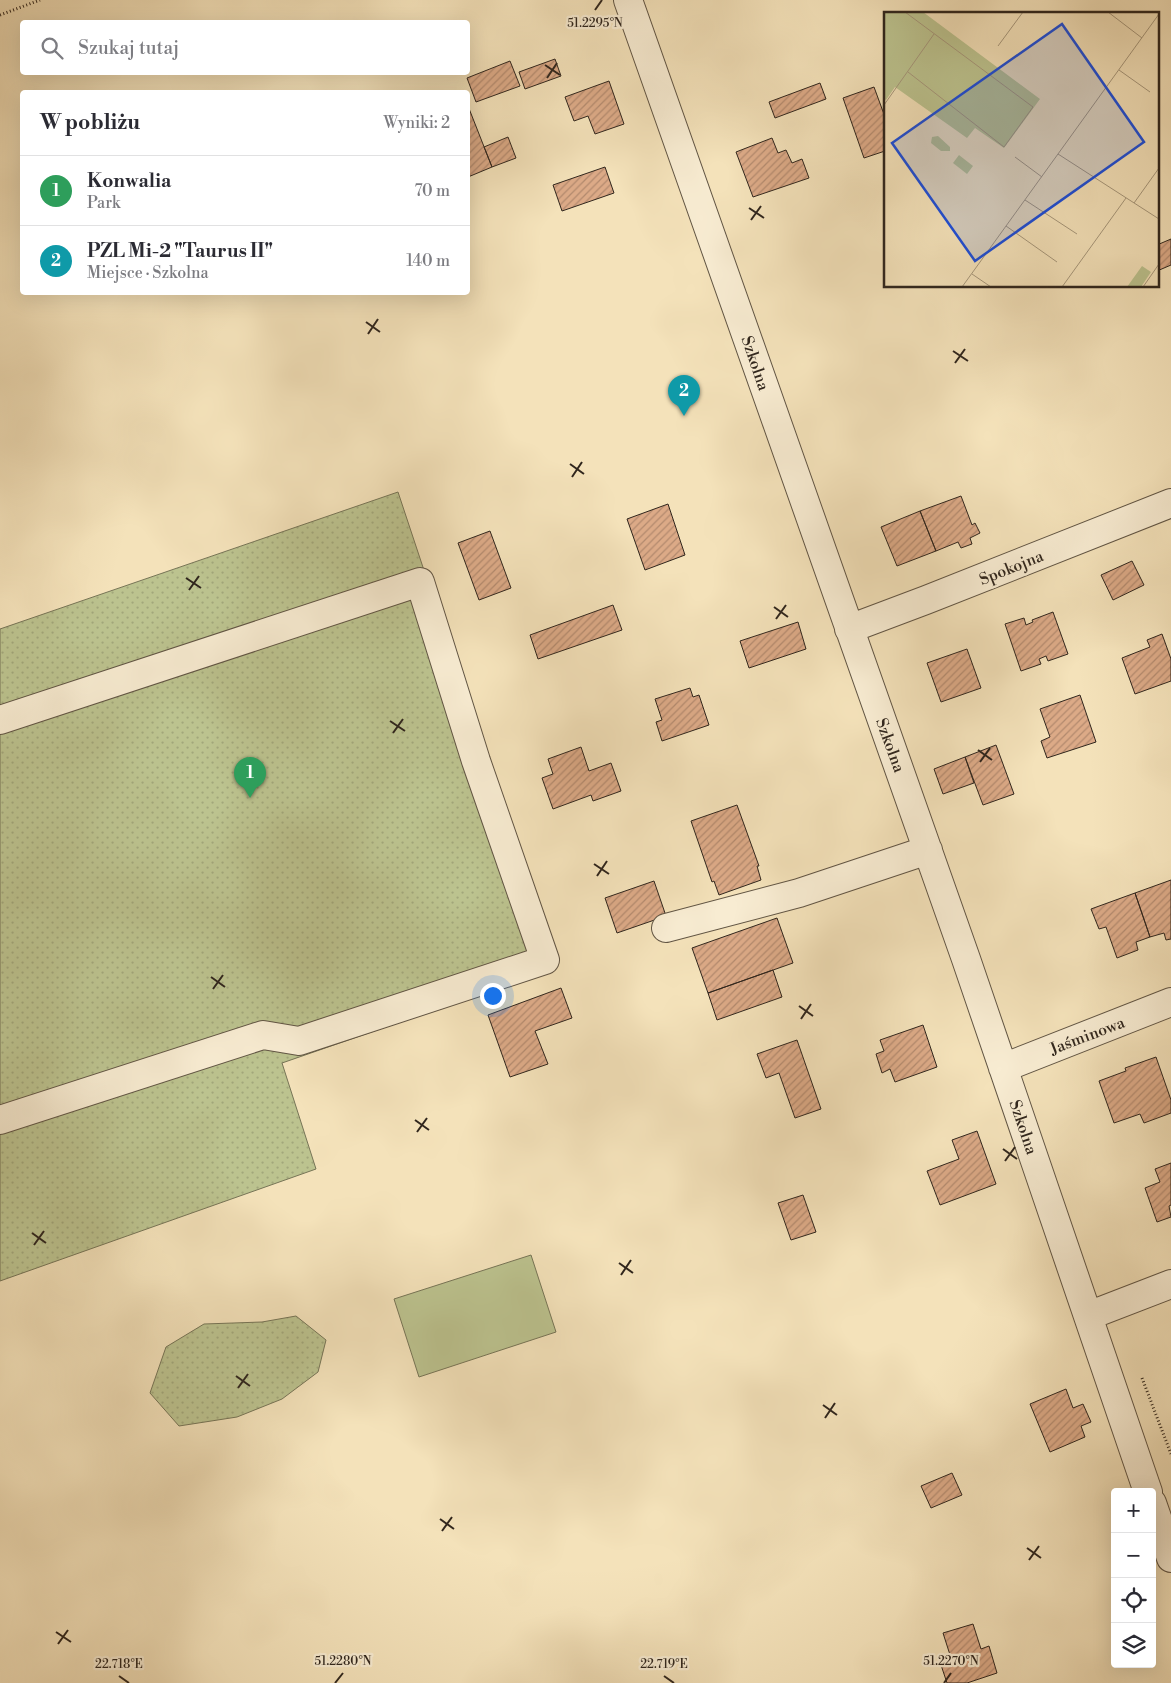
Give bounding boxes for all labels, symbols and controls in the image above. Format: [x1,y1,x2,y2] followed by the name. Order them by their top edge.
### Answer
[884,12,1158,288] inset map
[567,16,623,31] text: 51.2295°N
[20,20,470,75] search box
[38,34,66,62] icon: search
[78,36,179,60] text: Szukaj tutaj
[40,110,140,136] text: W pobliżu
[384,113,450,133] text: Wyniki: 2
[87,169,171,193] text: Konwalia
[52,181,60,201] text: 1
[414,181,450,201] text: 70 m
[87,193,120,213] text: Park
[87,239,273,263] text: PZL Mi-2 "Taurus II"
[51,251,61,271] text: 2
[406,251,450,271] text: 140 m
[87,263,209,283] text: Miejsce · Szkolna
[736,333,774,394] street label: Szkolna
[668,375,700,416] pin: 2
[976,546,1047,590] street label: Spokojna
[871,715,909,776] street label: Szkolna
[234,757,266,798] pin: 1
[480,983,506,1009] your location
[1046,1012,1129,1060] street label: Jaśminowa
[1004,1097,1042,1158] street label: Szkolna
[1111,1488,1156,1668] map controls
[1111,1488,1156,1533] button: +
[1111,1533,1156,1578] button: −
[1111,1578,1156,1623] button: locate
[1111,1623,1156,1668] button: layers
[315,1654,372,1669] text: 51.2280°N
[923,1654,979,1669] text: 51.2270°N
[95,1657,143,1672] text: 22.718°E
[640,1657,688,1672] text: 22.719°E

